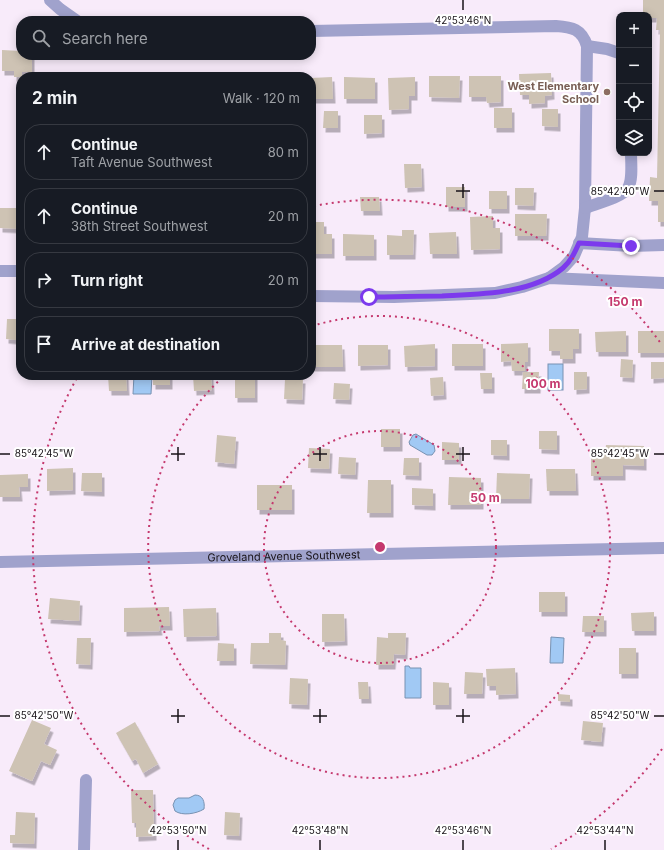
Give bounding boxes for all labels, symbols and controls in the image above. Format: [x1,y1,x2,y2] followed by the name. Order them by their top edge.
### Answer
[616,12,652,156] map controls
[616,12,652,48] button: +
[435,14,491,26] text: 42°53'46"N
[16,16,316,60] search box
[30,27,52,49] icon: search
[62,29,148,48] text: Search here
[616,48,652,84] button: −
[507,79,599,106] place label: West Elementary School
[616,84,652,120] button: locate
[602,87,612,97] marker: West Elementary School
[32,88,77,108] text: 2 min
[223,90,300,106] text: Walk · 120 m
[616,120,652,156] button: layers
[71,135,138,154] text: Continue
[33,141,55,163] icon: ahead
[268,144,299,160] text: 80 m
[71,154,212,170] text: Taft Avenue Southwest
[591,185,649,197] text: 85°42'40"W
[71,199,138,218] text: Continue
[33,205,55,227] icon: ahead
[268,208,299,224] text: 20 m
[71,218,208,234] text: 38th Street Southwest
[622,237,640,255] route end
[33,269,55,291] icon: right
[71,271,143,290] text: Turn right
[268,272,299,288] text: 20 m
[360,288,378,306] route start
[608,294,642,309] text: 150 m
[33,333,55,355] icon: arrive
[71,335,220,354] text: Arrive at destination
[525,376,561,391] text: 100 m
[15,447,73,459] text: 85°42'45"W
[591,447,649,459] text: 85°42'45"W
[470,490,500,505] text: 50 m
[373,540,387,554] centre of rings
[207,547,361,565] street label: Groveland Avenue Southwest
[15,709,74,721] text: 85°42'50"W
[591,709,650,721] text: 85°42'50"W
[150,824,206,836] text: 42°53'50"N
[292,824,348,836] text: 42°53'48"N
[435,824,491,836] text: 42°53'46"N
[577,824,633,836] text: 42°53'44"N

